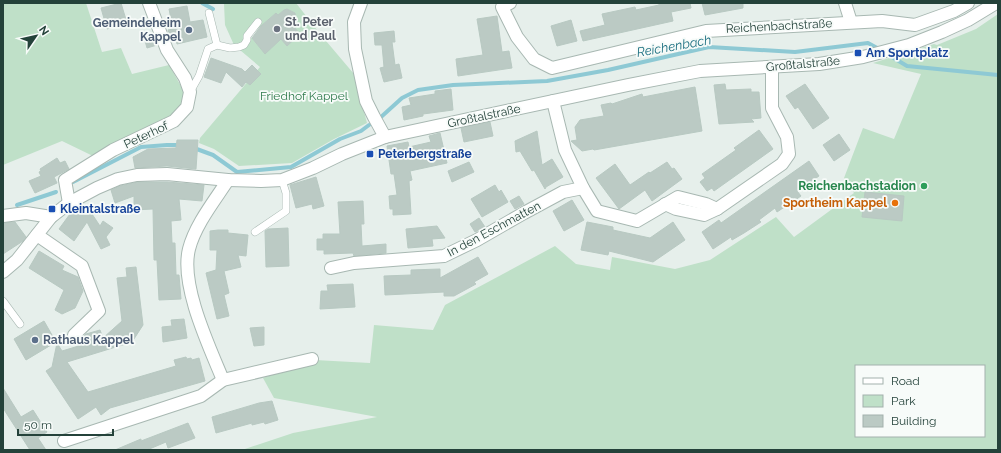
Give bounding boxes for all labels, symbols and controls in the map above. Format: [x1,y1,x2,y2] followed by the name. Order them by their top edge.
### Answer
[285,15,336,43] place label: St. Peter und Paul
[16,16,56,56] north arrow
[93,16,181,44] place label: Gemeindeheim Kappel
[725,16,833,36] street label: Reichenbachstraße
[36,24,52,38] text: N
[272,24,282,34] marker: St. Peter und Paul
[184,25,194,35] marker: Gemeindeheim Kappel
[635,32,713,60] water label: Reichenbach
[866,46,948,60] place label: Am Sportplatz
[853,48,863,58] marker: Am Sportplatz
[765,54,841,74] street label: Großtalstraße
[260,89,349,103] park label: Friedhof Kappel
[446,101,522,131] street label: Großtalstraße
[122,118,171,151] street label: Peterhof
[378,147,472,161] place label: Peterbergstraße
[365,149,375,159] marker: Peterbergstraße
[798,179,916,193] place label: Reichenbachstadion
[919,181,929,191] marker: Reichenbachstadion
[783,196,887,210] place label: Sportheim Kappel
[445,198,543,260] street label: In den Eschmatten
[890,198,900,208] marker: Sportheim Kappel
[60,202,140,216] place label: Kleintalstraße
[47,204,57,214] marker: Kleintalstraße
[43,333,134,347] place label: Rathaus Kappel
[30,335,40,345] marker: Rathaus Kappel
[855,365,985,437] legend
[891,374,920,388] text: Road
[891,394,916,408] text: Park
[18,411,113,437] scale bar
[891,414,937,428] text: Building
[24,418,52,432] text: 50 m

